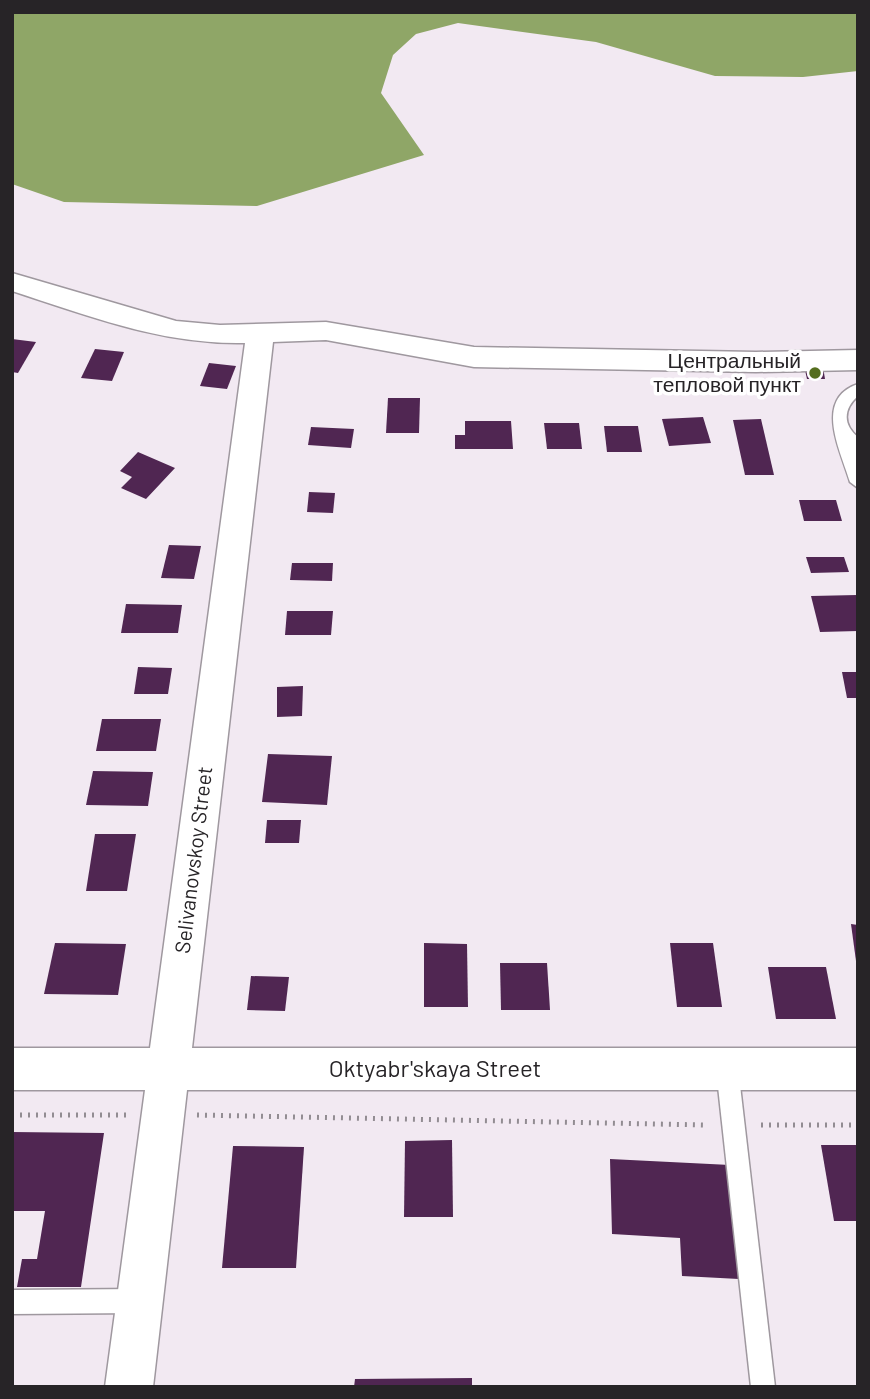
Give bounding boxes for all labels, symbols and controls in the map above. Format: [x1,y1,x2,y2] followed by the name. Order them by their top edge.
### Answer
[653,347,801,396] place label: Центральный тепловой пункт
[807,365,823,381] marker: Центральный тепловой пункт
[169,765,216,955] street label: Selivanovskoy Street
[329,1053,541,1082] street label: Oktyabr'skaya Street

